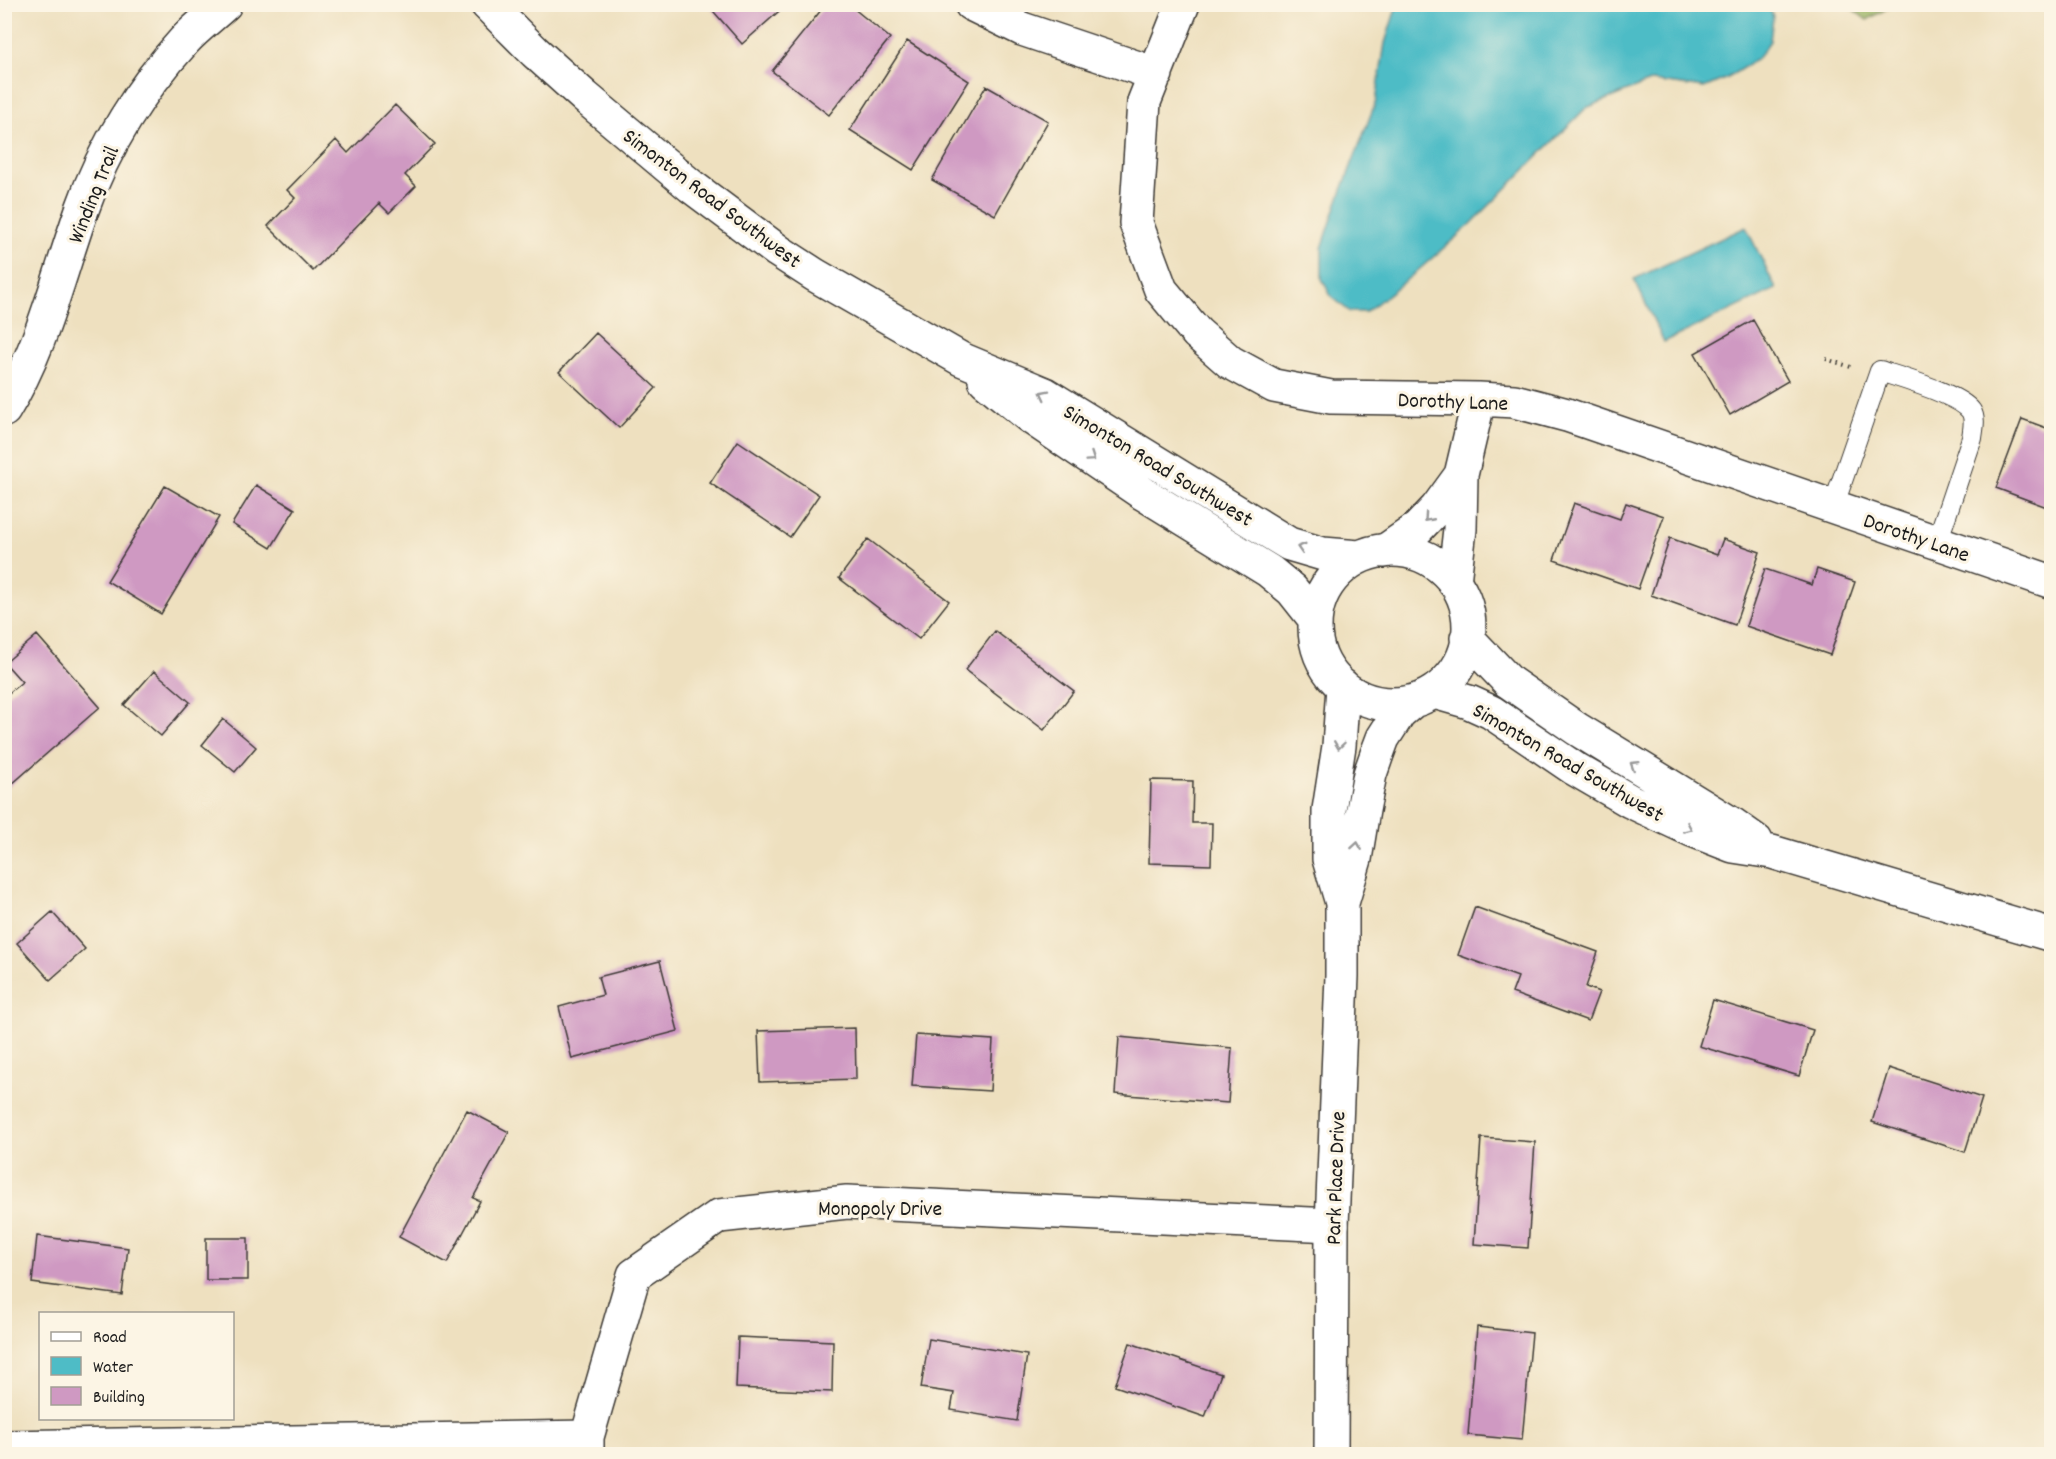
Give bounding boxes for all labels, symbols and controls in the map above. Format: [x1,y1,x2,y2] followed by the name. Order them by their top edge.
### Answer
[615,122,807,277] street label: Simonton Road Southwest
[62,142,129,249] street label: Winding Trail
[1397,386,1509,421] street label: Dorothy Lane
[1039,390,1050,402] one-way arrow
[1056,398,1258,536] street label: Simonton Road Southwest
[1084,451,1095,462] one-way arrow
[1859,507,1973,572] street label: Dorothy Lane
[1424,511,1435,522] one-way arrow
[1296,543,1307,555] one-way arrow
[1466,696,1669,832] street label: Simonton Road Southwest
[1333,740,1345,749] one-way arrow
[1630,760,1640,772] one-way arrow
[1682,821,1693,833] one-way arrow
[1351,841,1363,851] one-way arrow
[1320,1111,1355,1246] street label: Park Place Drive
[818,1195,942,1226] street label: Monopoly Drive
[39,1312,234,1420] legend
[93,1326,127,1351] text: Road
[93,1356,133,1381] text: Water
[93,1386,145,1411] text: Building

